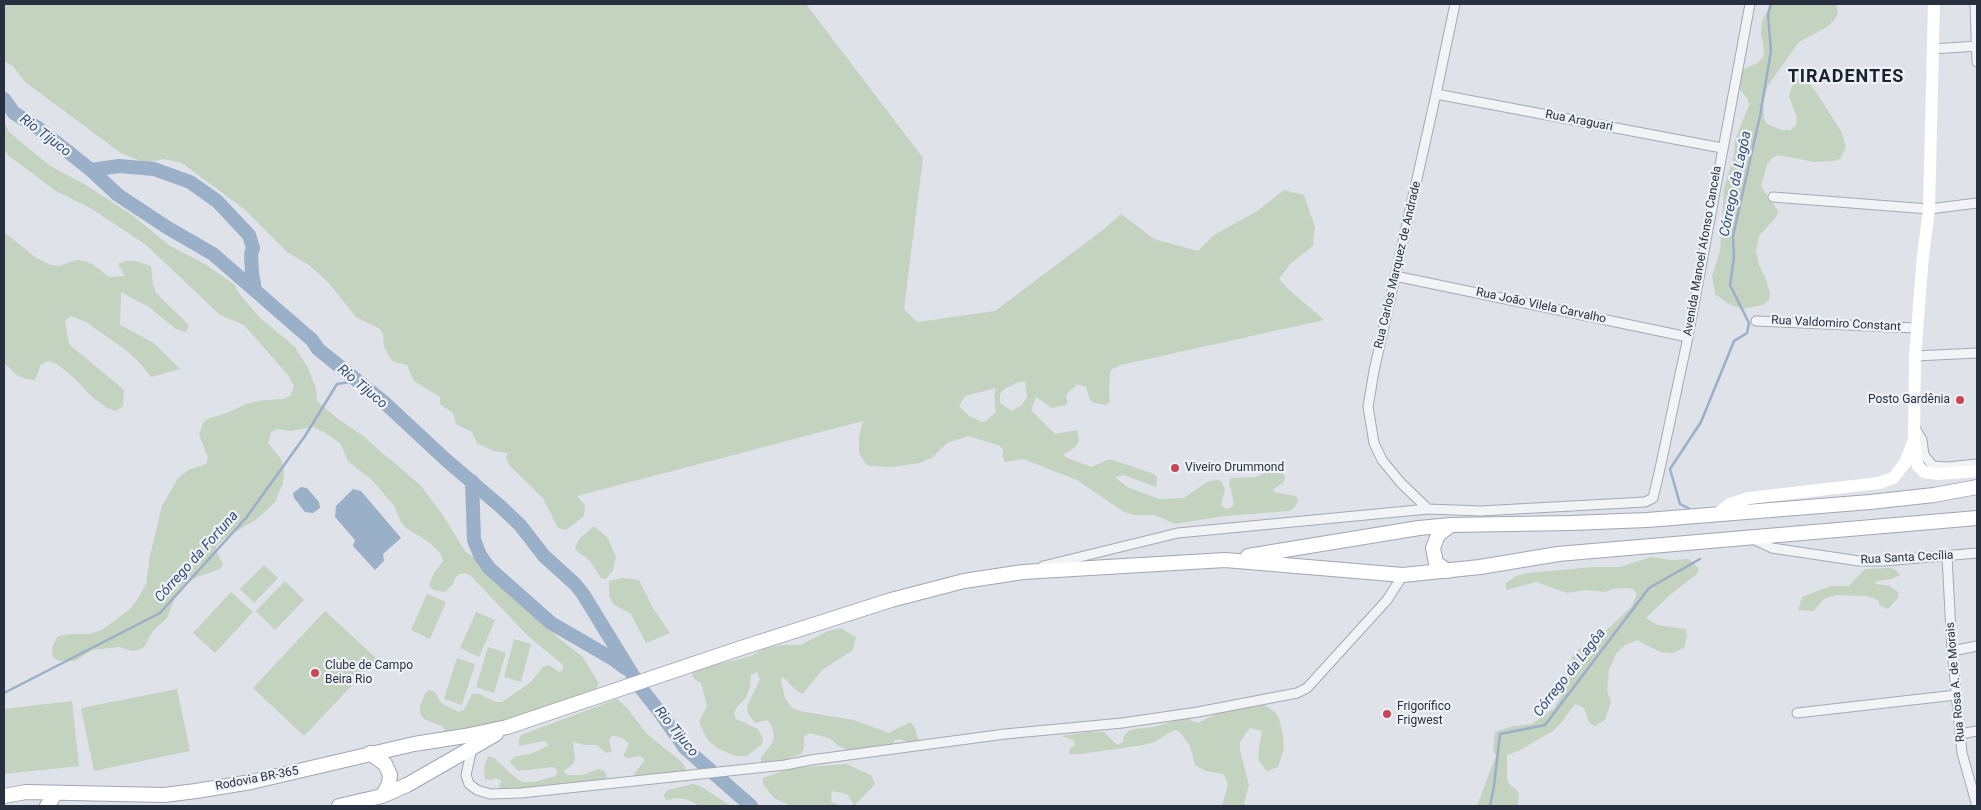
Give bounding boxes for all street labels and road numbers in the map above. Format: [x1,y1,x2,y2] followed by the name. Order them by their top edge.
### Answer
[1544,107,1614,135] street label: Rua Araguari
[1681,165,1725,337] street label: Avenida Manoel Afonso Cancela
[1372,180,1424,350] street label: Rua Carlos Marquez de Andrade
[1475,285,1607,327] street label: Rua João Vilela Carvalho
[1771,313,1901,335] street label: Rua Valdomiro Constant
[1860,548,1954,568] street label: Rua Santa Cecília
[1944,621,1968,743] street label: Rua Rosa A. de Morais
[214,764,300,794] street label: Rodovia BR-365

